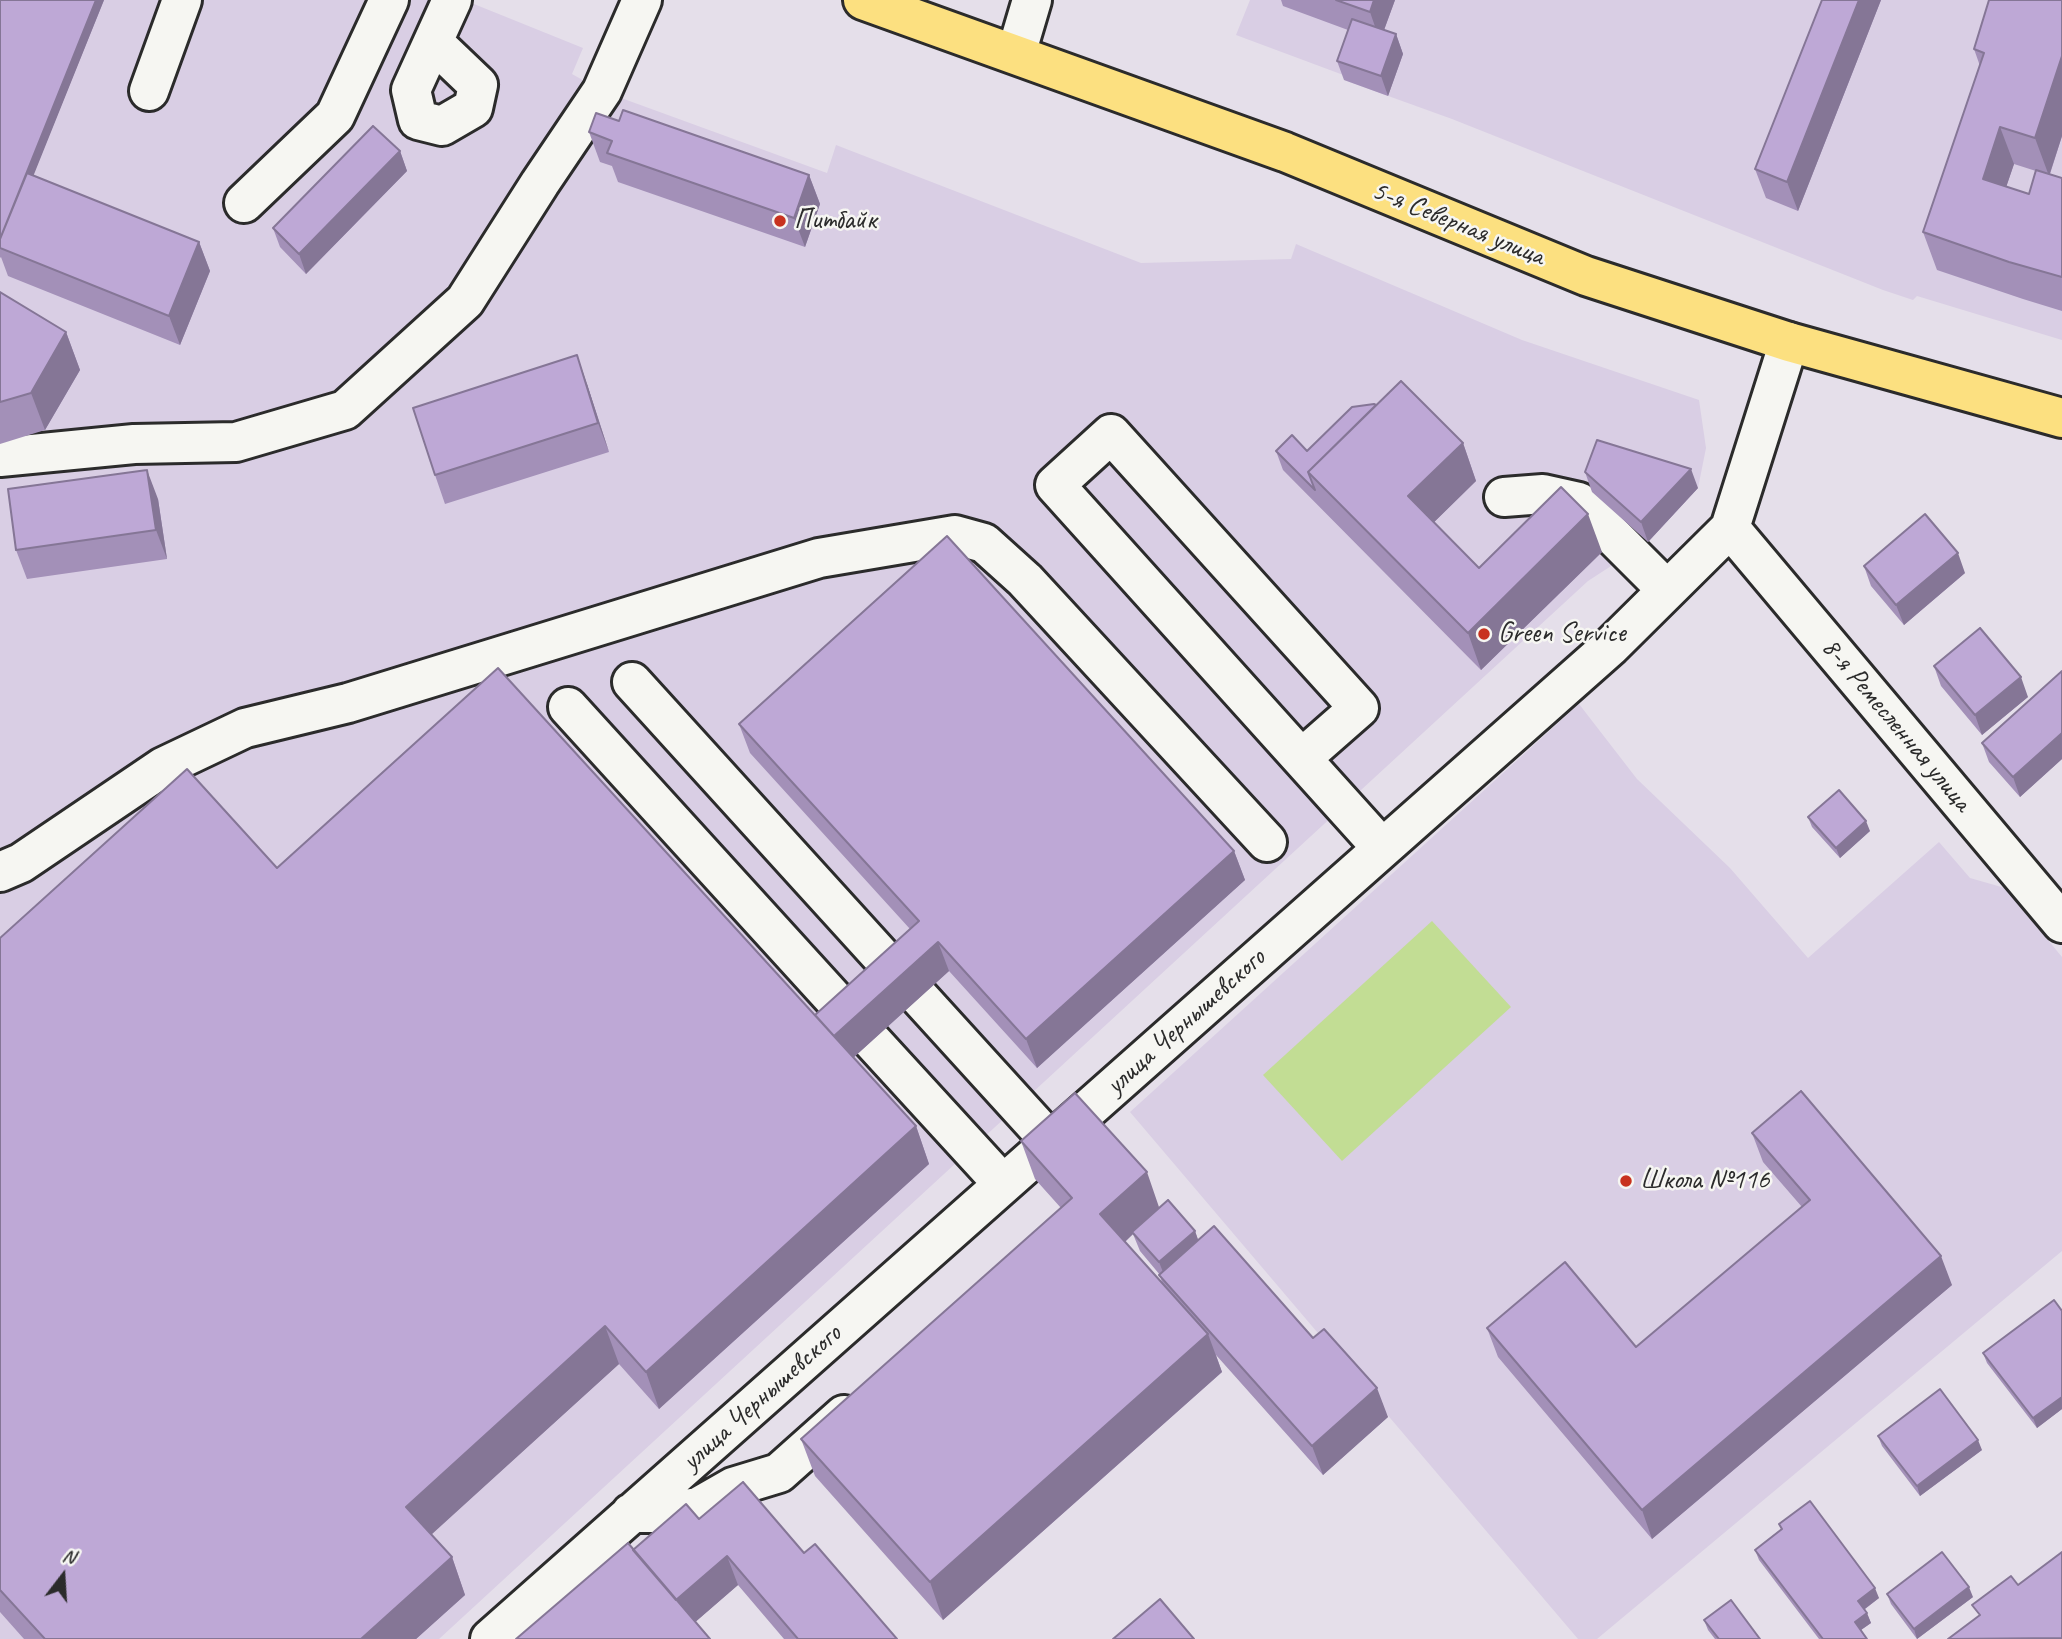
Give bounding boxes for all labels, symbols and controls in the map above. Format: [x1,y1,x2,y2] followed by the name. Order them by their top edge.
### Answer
[1367,174,1549,274] street label: 5-я Северная улица
[794,204,876,238] place label: Питбайк
[772,213,788,229] marker: Питбайк
[1498,617,1626,651] place label: Green Service
[1476,626,1492,642] marker: Green Service
[1814,631,1978,819] street label: 8-я Ремесленная улица
[1099,942,1273,1102] street label: улица Чернышевского
[1640,1164,1769,1198] place label: Школа №116
[1618,1173,1634,1189] marker: Школа №116
[675,1318,849,1478] street label: улица Чернышевского
[28,1541,98,1611] north arrow
[60,1543,78,1569] text: N

